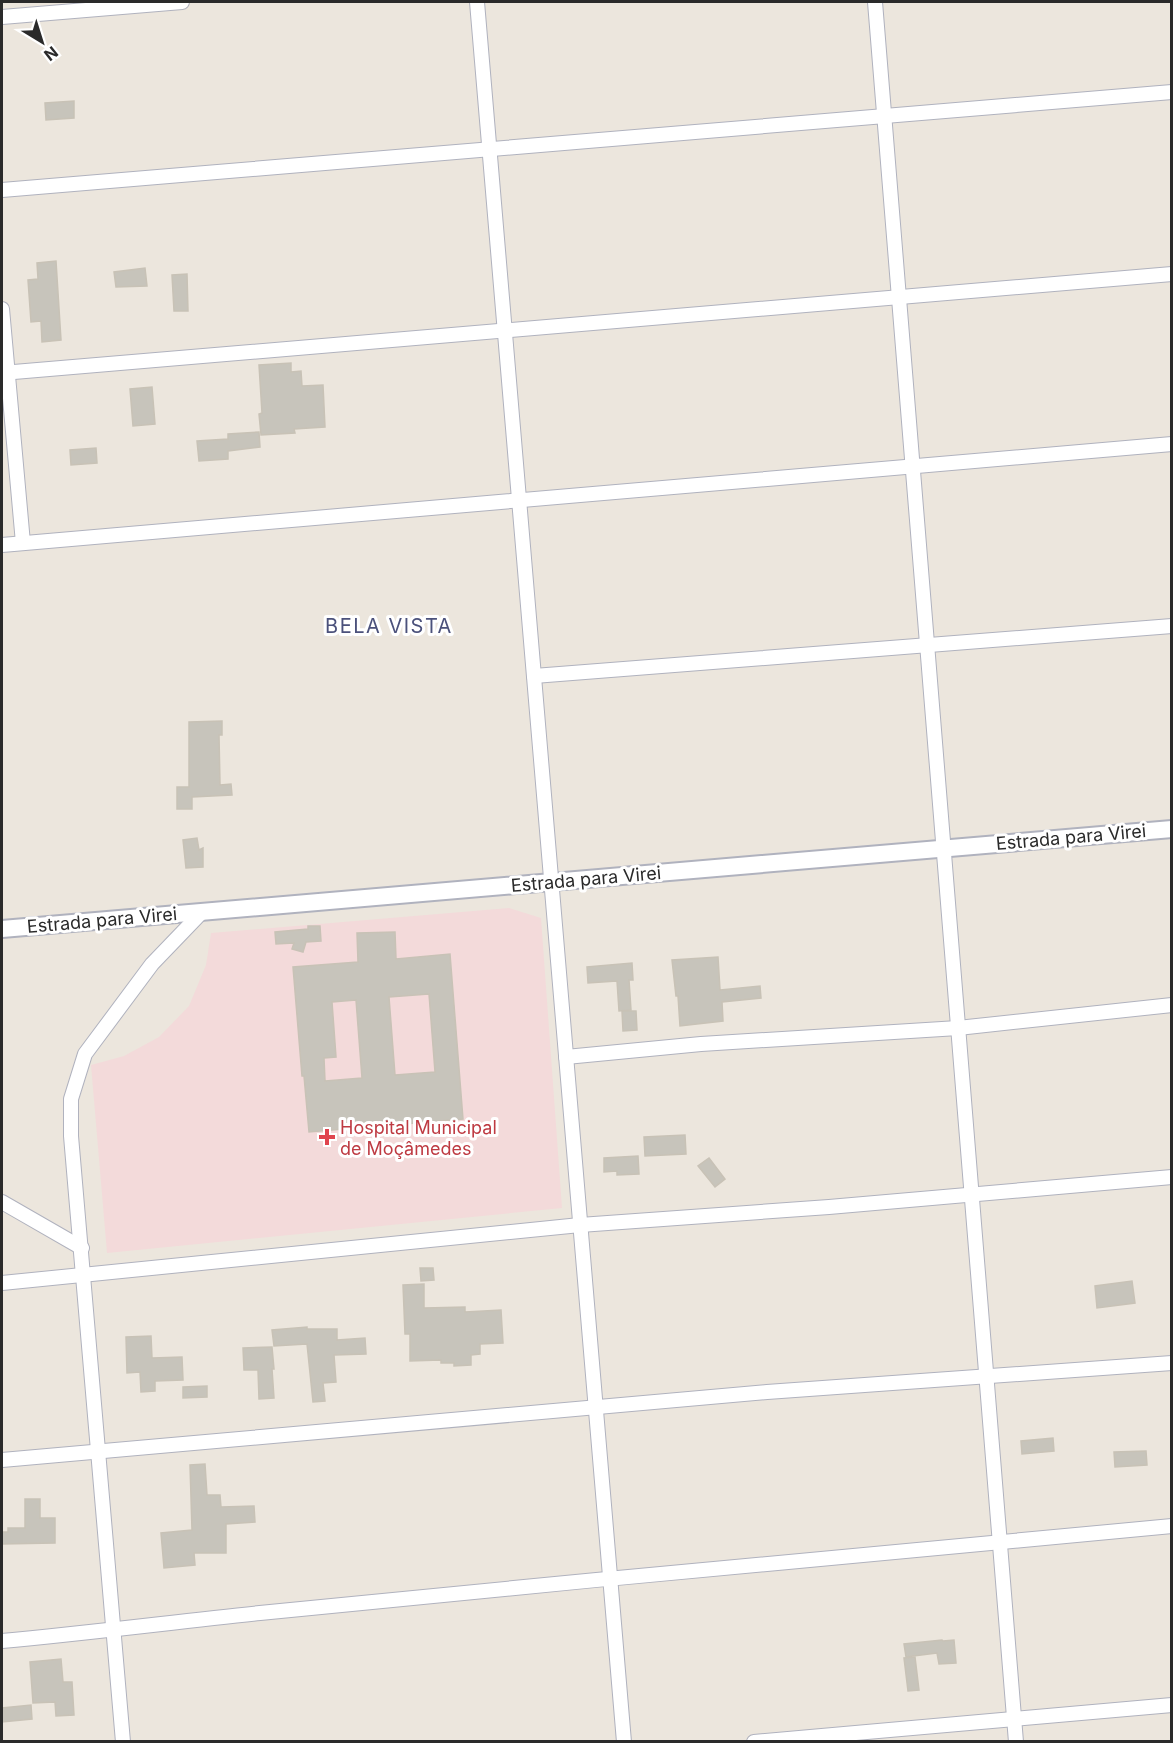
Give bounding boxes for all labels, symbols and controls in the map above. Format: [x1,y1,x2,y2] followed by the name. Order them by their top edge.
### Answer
[12,12,72,72] north arrow
[40,42,62,65] text: N
[325,614,453,638] district label: BELA VISTA
[995,820,1147,854] street label: Estrada para Virei
[510,862,662,896] street label: Estrada para Virei
[26,903,178,937] street label: Estrada para Virei
[340,1117,497,1159] place label: Hospital Municipal de Moçâmedes
[318,1128,336,1146] marker: Hospital Municipal de Moçâmedes

